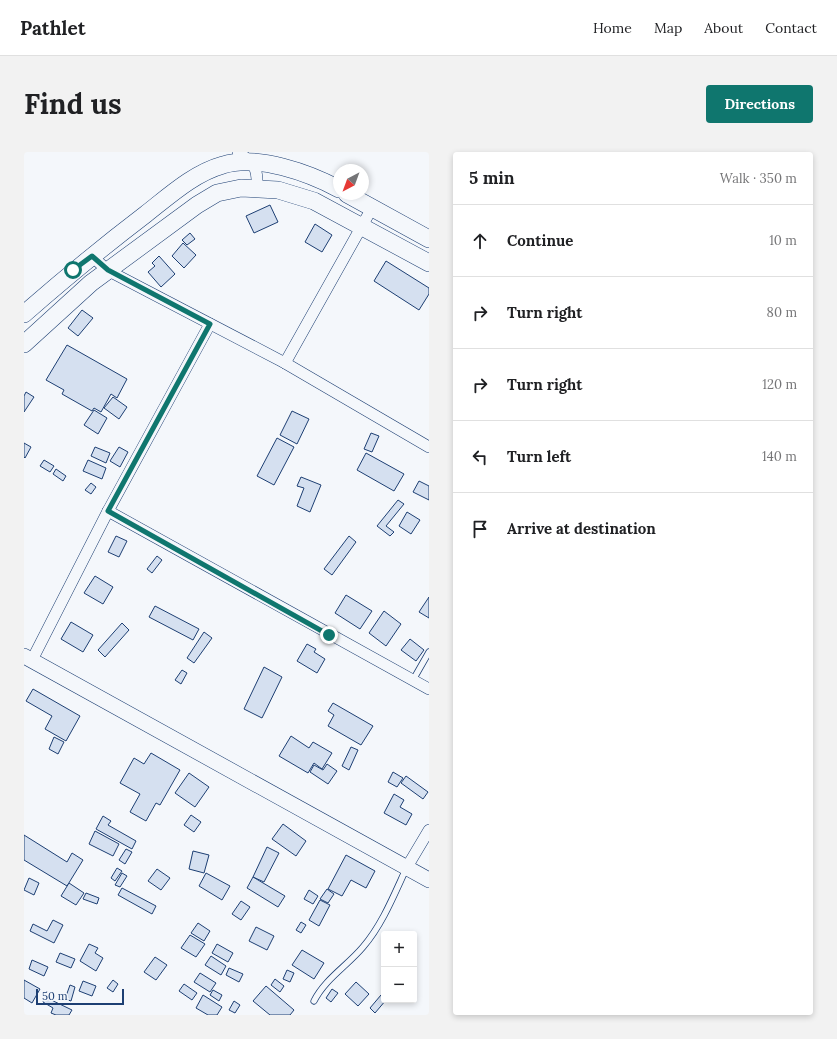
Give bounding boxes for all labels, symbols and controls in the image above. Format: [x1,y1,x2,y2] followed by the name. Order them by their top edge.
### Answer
[20,16,85,40] text: Pathlet
[593,19,632,37] text: Home
[654,19,682,37] text: Map
[704,19,743,37] text: About
[765,19,817,37] text: Contact
[706,85,813,123] button: Directions
[24,86,122,122] text: Find us
[333,164,369,200] north arrow
[469,167,515,189] text: 5 min
[720,170,797,187] text: Walk · 350 m
[469,230,491,252] icon: ahead
[507,231,573,250] text: Continue
[769,232,797,249] text: 10 m
[64,261,82,279] route start
[469,302,491,324] icon: right
[507,303,583,322] text: Turn right
[767,304,797,321] text: 80 m
[469,374,491,396] icon: right
[507,375,583,394] text: Turn right
[762,376,797,393] text: 120 m
[469,446,491,468] icon: left
[507,447,571,466] text: Turn left
[762,448,797,465] text: 140 m
[469,518,491,540] icon: arrive
[507,519,656,538] text: Arrive at destination
[320,626,338,644] route end
[381,931,417,1003] map controls
[381,931,417,967] button: +
[381,967,417,1003] button: −
[36,987,124,1006] scale bar
[42,989,68,1003] text: 50 m

